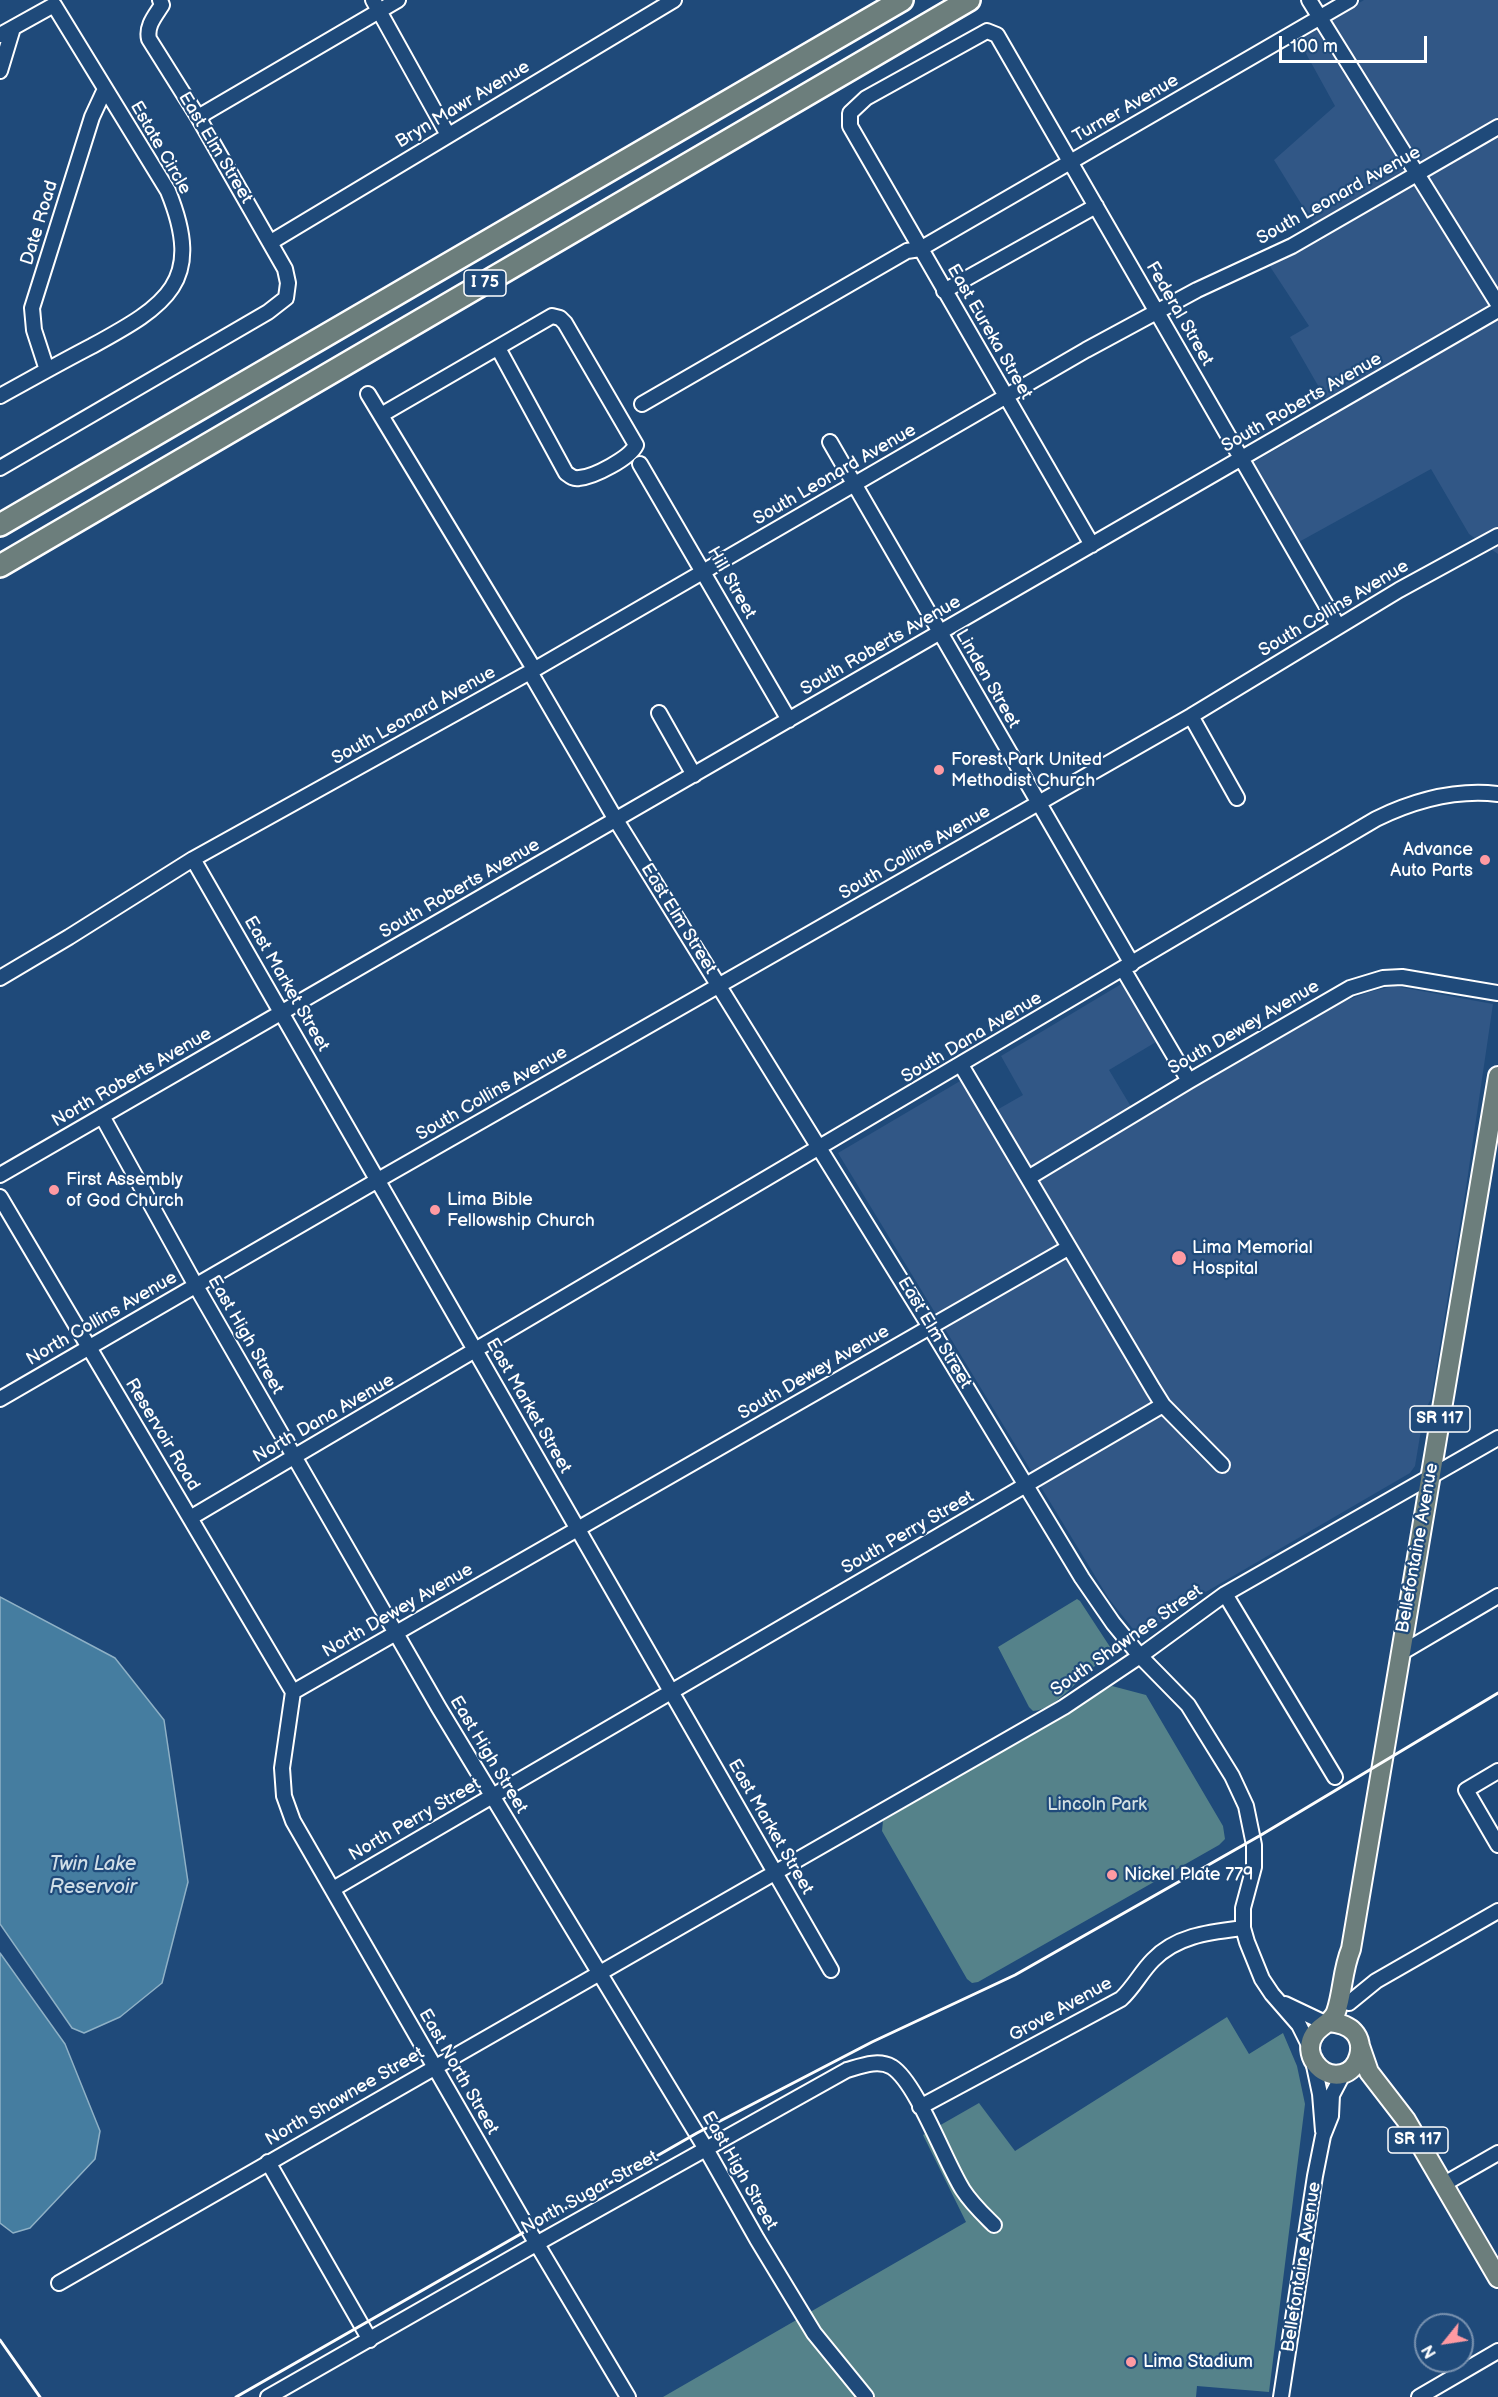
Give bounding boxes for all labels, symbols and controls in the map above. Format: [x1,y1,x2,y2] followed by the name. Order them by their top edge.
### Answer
[1282,24,1430,62] scale bar
[1290,36,1338,57] text: 100 m
[392,56,534,154] street label: Bryn Mawr Avenue
[1069,70,1183,148] street label: Turner Avenue
[173,88,257,208] street label: East Elm Street
[125,98,195,198] street label: Estate Circle
[1253,142,1425,250] street label: South Leonard Avenue
[17,178,63,268] street label: Date Road
[1141,258,1217,370] street label: Federal Street
[942,261,1036,403] street label: East Eureka Street
[464,270,506,296] road number: I 75
[1218,348,1386,458] street label: South Roberts Avenue
[750,420,920,530] street label: South Leonard Avenue
[702,543,760,623] street label: Hill Street
[1255,556,1413,662] street label: South Collins Avenue
[797,591,965,701] street label: South Roberts Avenue
[950,626,1024,732] street label: Linden Street
[328,662,500,770] street label: South Leonard Avenue
[951,749,1102,792] place label: Forest Park United Methodist Church
[932,763,946,777] marker: Forest Park United Methodist Church
[836,801,994,905] street label: South Collins Avenue
[376,834,544,944] street label: South Roberts Avenue
[1390,839,1473,882] place label: Advance Auto Parts
[1478,853,1492,867] marker: Advance Auto Parts
[635,860,721,978] street label: East Elm Street
[239,913,333,1055] street label: East Market Street
[1165,976,1323,1080] street label: South Dewey Avenue
[898,988,1046,1088] street label: South Dana Avenue
[48,1023,216,1133] street label: North Roberts Avenue
[413,1042,571,1146] street label: South Collins Avenue
[66,1169,184,1212] place label: First Assembly of God Church
[47,1183,61,1197] marker: First Assembly of God Church
[447,1189,595,1232] place label: Lima Bible Fellowship Church
[428,1203,442,1217] marker: Lima Bible Fellowship Church
[1192,1237,1313,1280] place label: Lima Memorial Hospital
[1170,1249,1188,1267] marker: Lima Memorial Hospital
[23,1267,181,1371] street label: North Collins Avenue
[202,1272,288,1398] street label: East High Street
[892,1273,976,1393] street label: East Elm Street
[735,1321,893,1425] street label: South Dewey Avenue
[481,1335,575,1477] street label: East Market Street
[250,1370,398,1468] street label: North Dana Avenue
[120,1375,204,1495] street label: Reservoir Road
[1410,1406,1470,1432] road number: SR 117
[1392,1461,1444,1635] street label: Bellefontaine Avenue
[838,1486,978,1580] street label: South Perry Street
[319,1559,477,1663] street label: North Dewey Avenue
[1047,1580,1207,1702] street label: South Shawnee Street
[444,1692,532,1818] street label: East High Street
[723,1756,817,1898] street label: East Market Street
[345,1774,485,1866] street label: North Perry Street
[1047,1794,1147,1816] park label: Lincoln Park
[49,1853,137,1900] water label: Twin Lake Reservoir
[1124,1864,1253,1886] place label: Nickel Plate 779
[1105,1868,1119,1882] marker: Nickel Plate 779
[1006,1973,1116,2047] street label: Grove Avenue
[413,2005,503,2139] street label: East North Street
[262,2043,428,2151] street label: North Shawnee Street
[696,2108,782,2234] street label: East High Street
[1388,2127,1448,2153] road number: SR 117
[518,2146,662,2240] street label: North Sugar Street
[1278,2180,1326,2354] street label: Bellefontaine Avenue
[1414,2313,1474,2373] north arrow
[1418,2341,1441,2361] text: N
[1143,2351,1253,2373] place label: Lima Stadium
[1124,2355,1138,2369] marker: Lima Stadium

